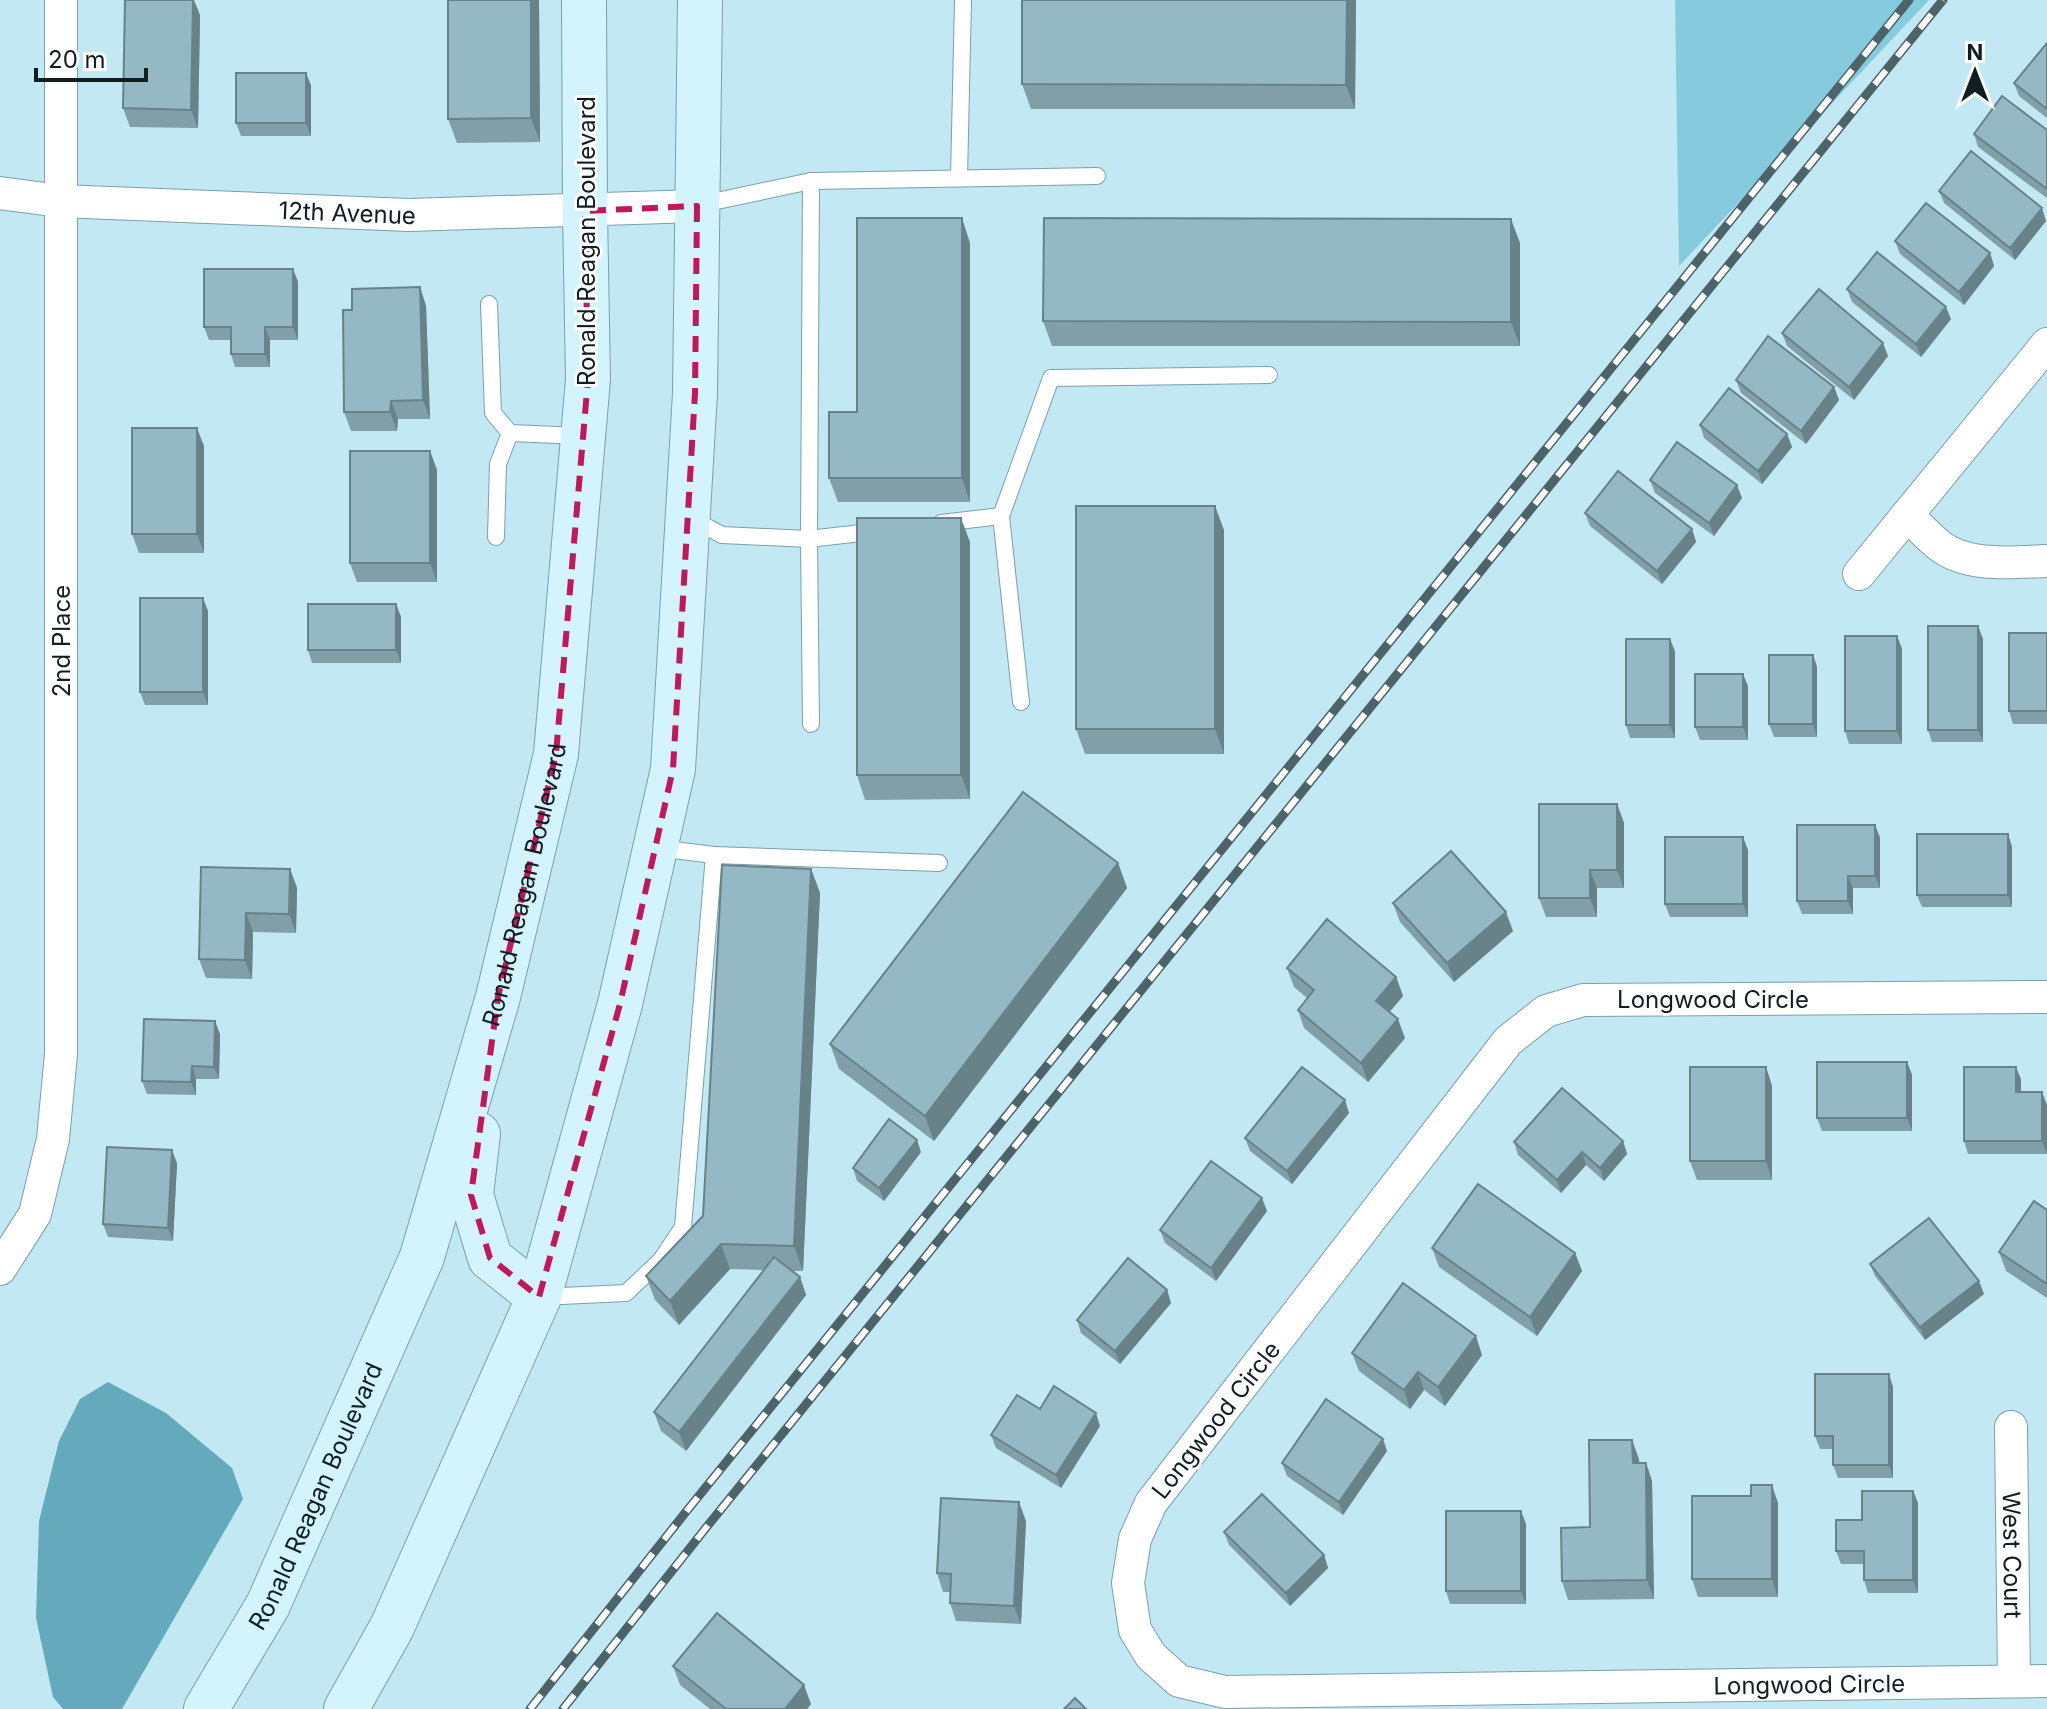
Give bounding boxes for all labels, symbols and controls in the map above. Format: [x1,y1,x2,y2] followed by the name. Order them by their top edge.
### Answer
[36,32,146,82] scale bar
[1935,32,2015,112] north arrow
[1967,39,1983,65] text: N
[48,45,106,74] text: 20 m
[572,96,601,386] street label: Ronald Reagan Boulevard
[278,195,417,230] street label: 12th Avenue
[47,585,76,697] street label: 2nd Place
[476,742,571,1029] street label: Ronald Reagan Boulevard
[1617,985,1809,1014] street label: Longwood Circle
[1146,1336,1286,1504] street label: Longwood Circle
[242,1358,388,1635] street label: Ronald Reagan Boulevard
[1997,1491,2028,1619] street label: West Court
[1713,1668,1905,1700] street label: Longwood Circle

